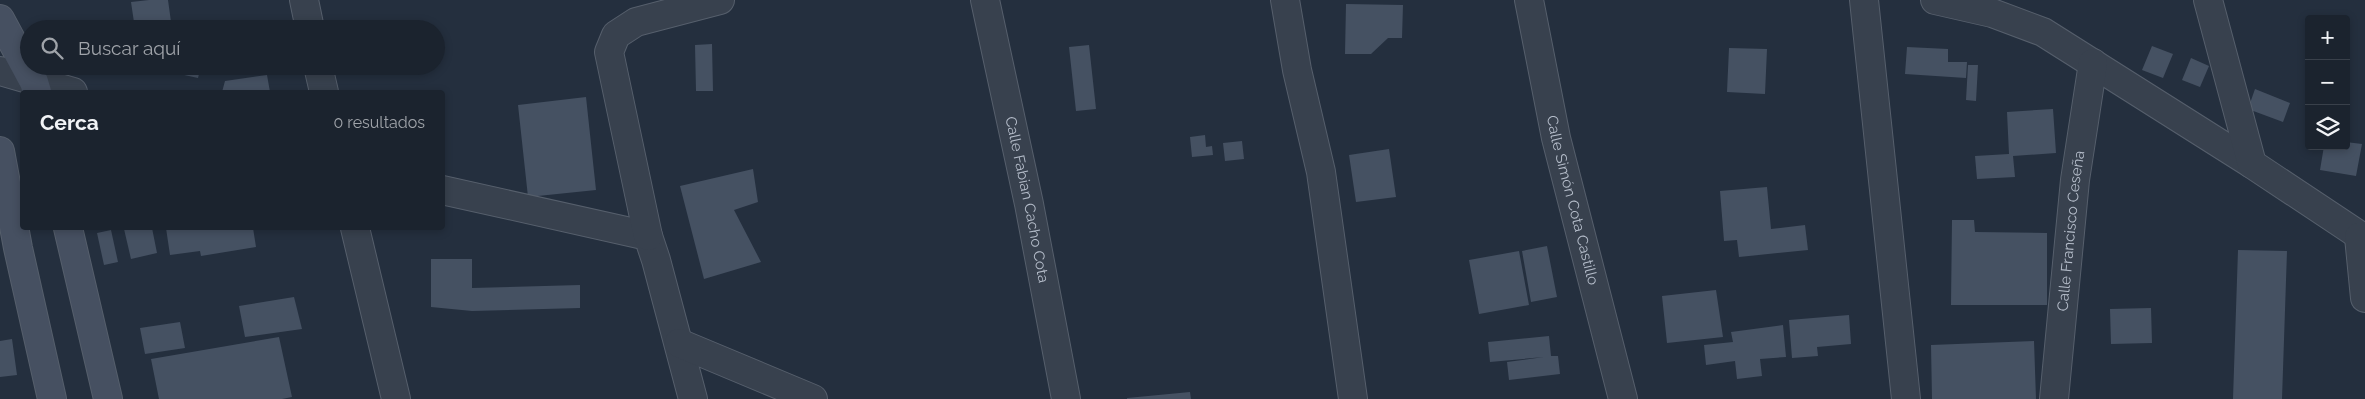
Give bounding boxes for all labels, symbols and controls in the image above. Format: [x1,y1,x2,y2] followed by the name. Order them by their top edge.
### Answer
[2305,15,2350,150] map controls
[2305,15,2350,60] button: +
[20,20,445,75] search box
[38,34,66,62] icon: search
[78,37,180,59] text: Buscar aquí
[2305,60,2350,105] button: −
[2305,105,2350,150] button: layers
[40,110,99,135] text: Cerca
[334,113,425,132] text: 0 resultados
[1543,114,1602,287] street label: Calle Simón Cota Castillo
[1001,115,1053,284] street label: Calle Fabian Cacho Cota
[2053,149,2088,312] street label: Calle Francisco Ceseña

